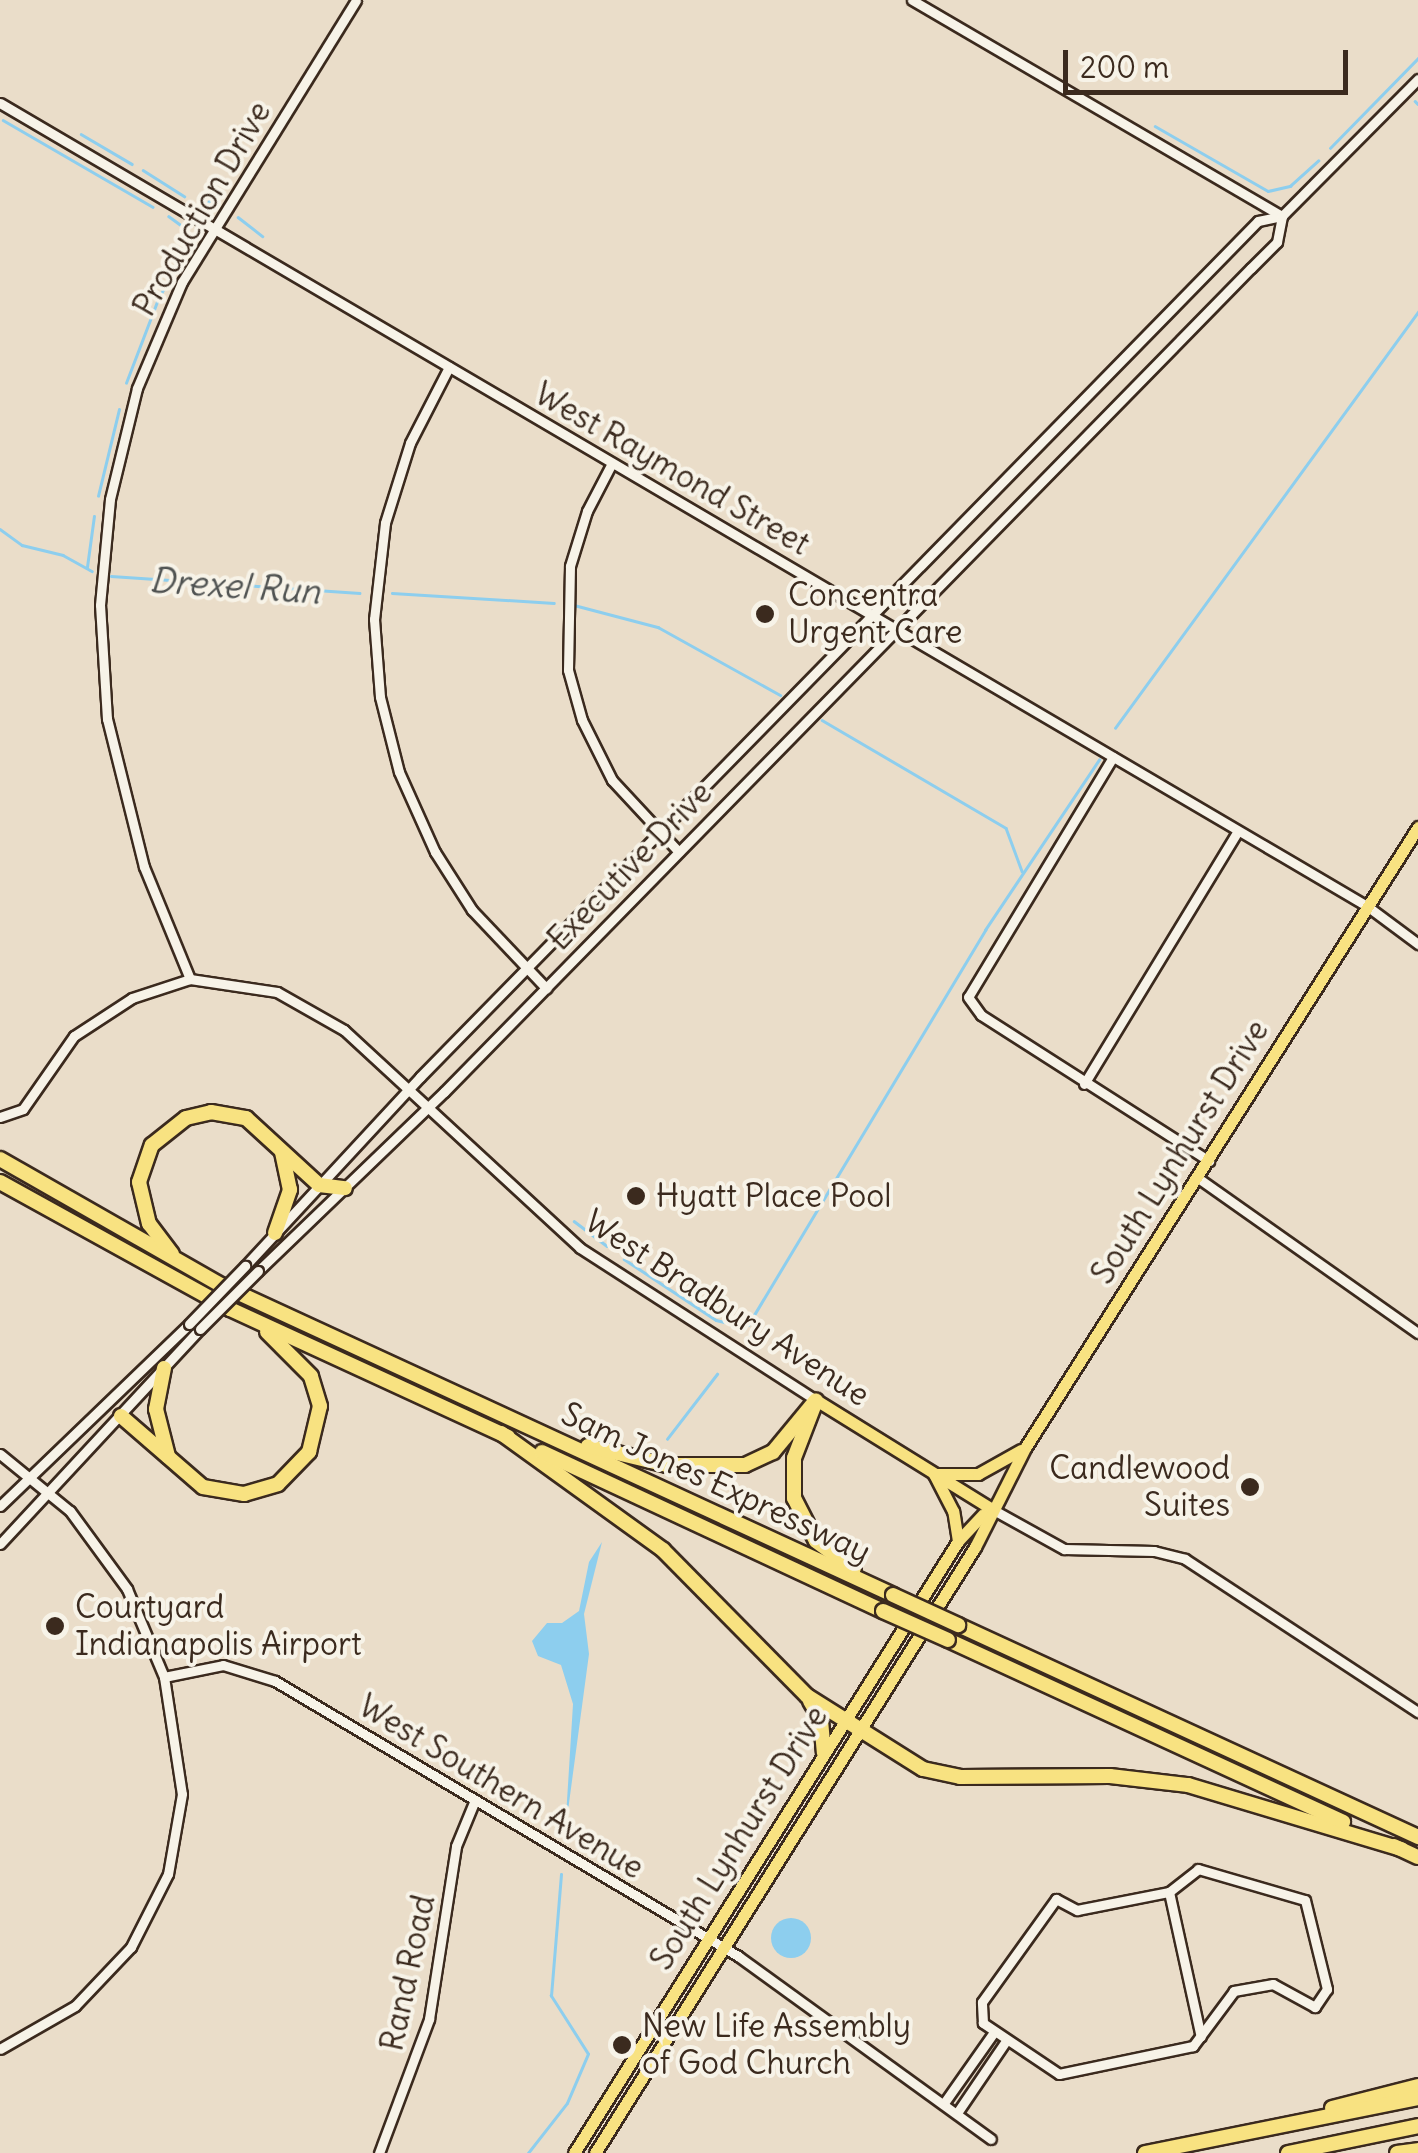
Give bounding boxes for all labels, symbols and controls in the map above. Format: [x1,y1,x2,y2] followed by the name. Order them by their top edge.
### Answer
[1068,30,1353,92] scale bar
[1080,48,1169,86] text: 200 m
[125,95,279,323] street label: Production Drive
[528,375,816,563] street label: West Raymond Street
[148,558,322,612] water label: Drexel Run
[788,577,962,652] place label: Concentra Urgent Care
[752,601,778,627] marker: Concentra Urgent Care
[540,774,720,958] street label: Executive Drive
[1083,1013,1277,1291] street label: South Lynhurst Drive
[656,1177,891,1215] place label: Hyatt Place Pool
[625,1185,647,1207] marker: Hyatt Place Pool
[578,1202,876,1414] street label: West Bradbury Avenue
[555,1395,877,1571] street label: Sam Jones Expressway
[1049,1450,1230,1525] place label: Candlewood Suites
[1239,1476,1261,1498] marker: Candlewood Suites
[75,1589,362,1664] place label: Courtyard Indianapolis Airport
[44,1615,66,1637] marker: Courtyard Indianapolis Airport
[352,1687,650,1887] street label: West Southern Avenue
[642,1699,836,1977] street label: South Lynhurst Drive
[373,1892,443,2054] street label: Rand Road
[642,2008,911,2083] place label: New Life Assembly of God Church
[611,2034,633,2056] marker: New Life Assembly of God Church

